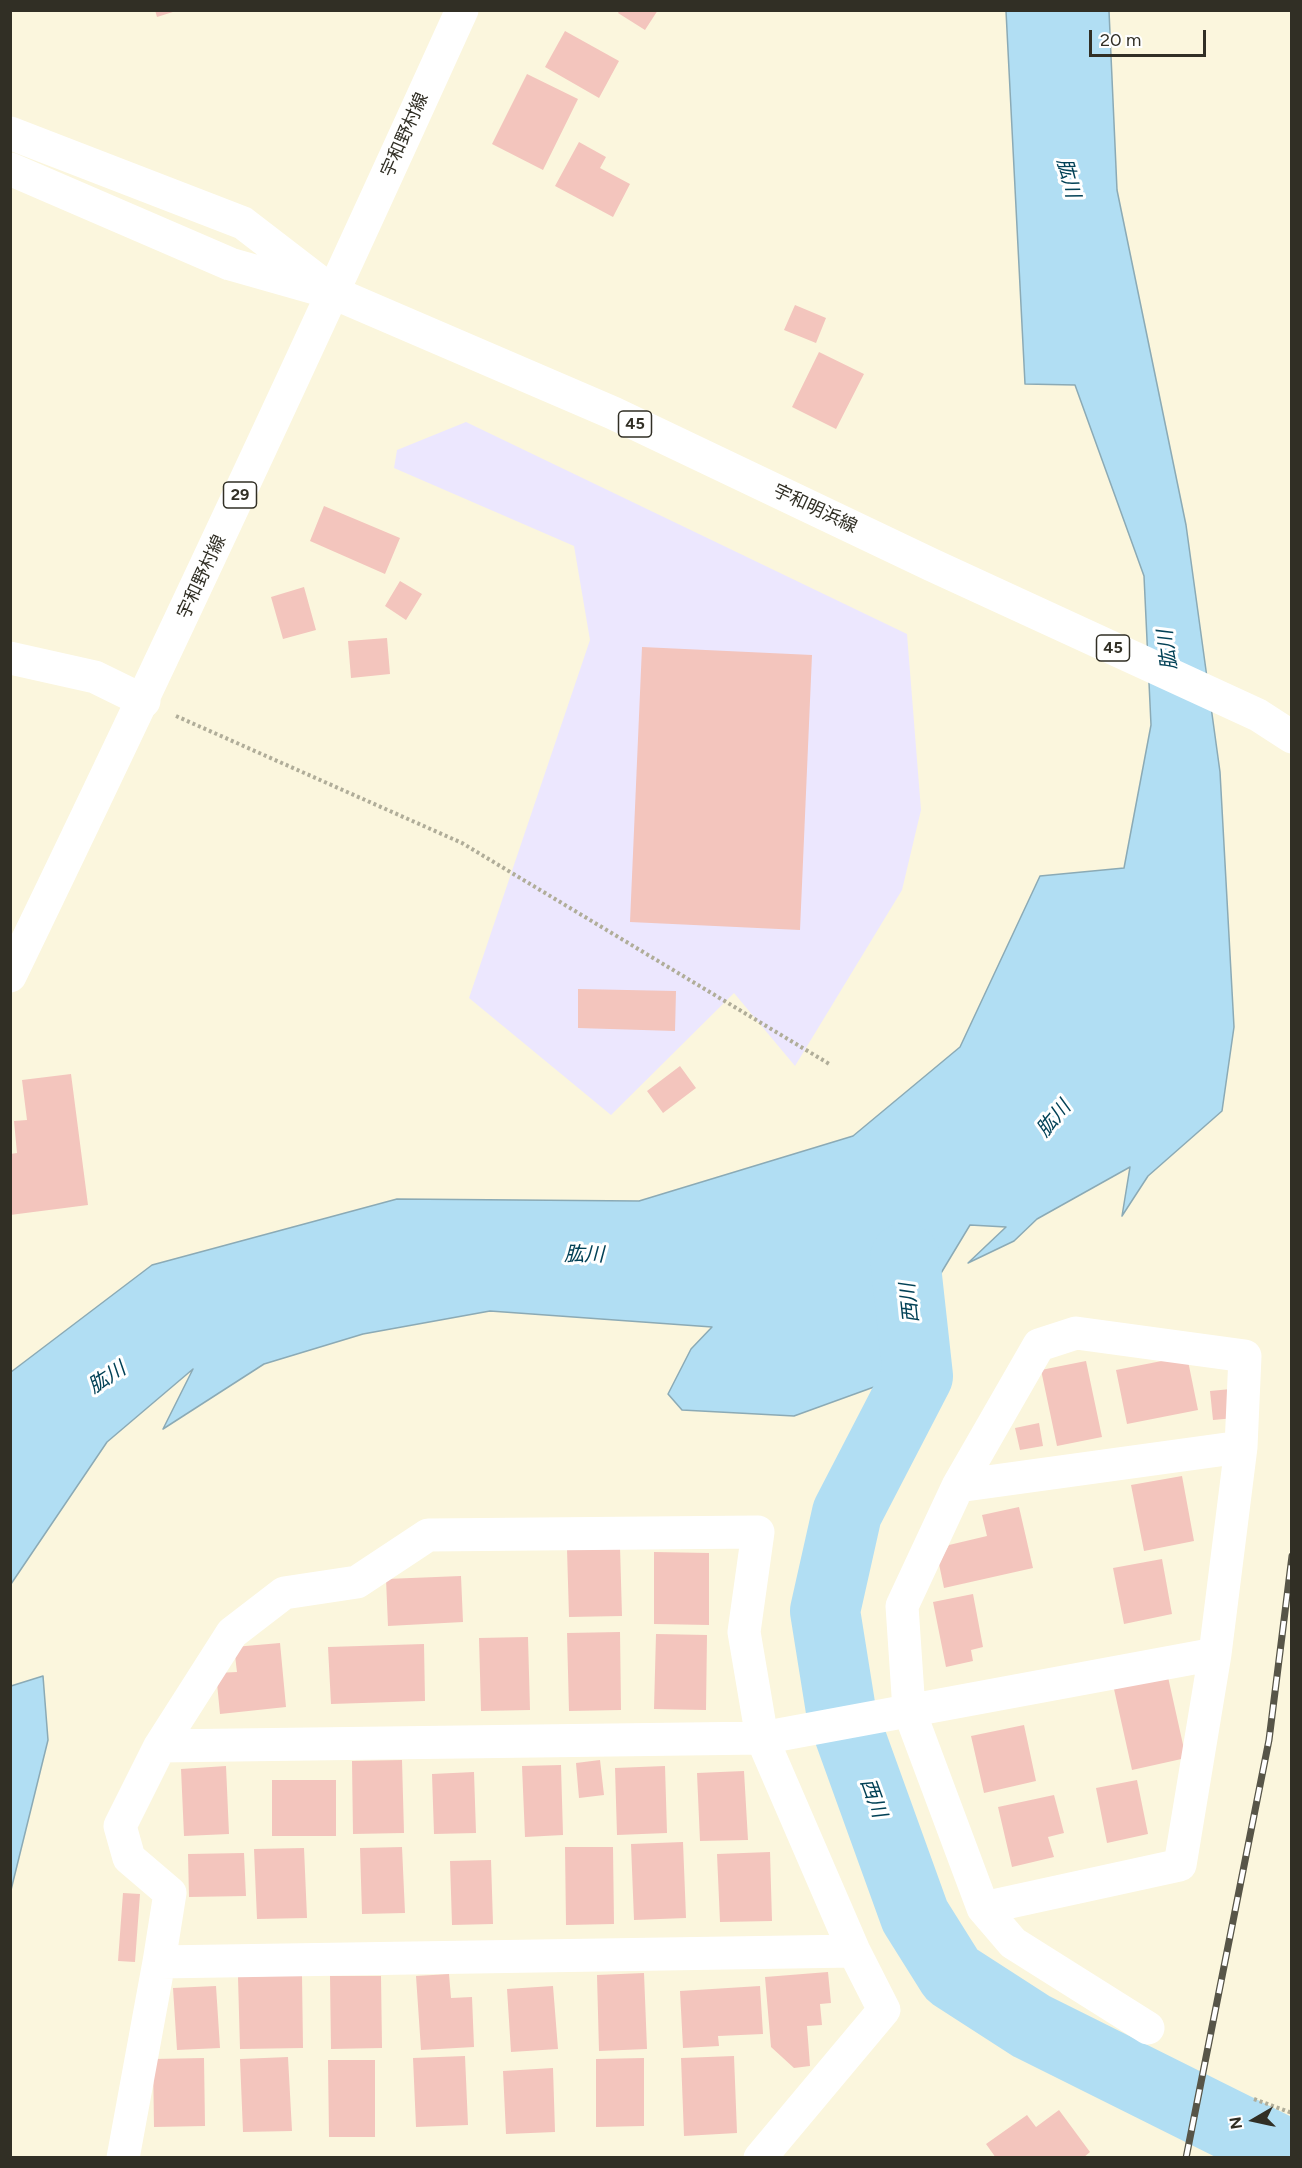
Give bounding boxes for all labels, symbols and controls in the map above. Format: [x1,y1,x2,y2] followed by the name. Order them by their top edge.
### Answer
[1092,18,1209,56] scale bar
[1100,29,1141,51] text: 20 m
[377,89,433,181] street label: 宇和野村線
[1051,156,1085,200] water label: 肱川
[618,411,652,437] road number: 45
[770,480,860,538] street label: 宇和明浜線
[224,482,256,508] road number: 29
[173,532,231,622] street label: 宇和野村線
[1154,629,1182,671] water label: 肱川
[1096,635,1130,661] road number: 45
[1032,1096,1076,1142] water label: 肱川
[564,1243,604,1267] water label: 肱川
[896,1282,924,1324] water label: 西川
[84,1357,130,1399] water label: 肱川
[855,1775,891,1821] water label: 西川
[1224,2090,1284,2150] north arrow
[1225,2115,1246,2130] text: N

